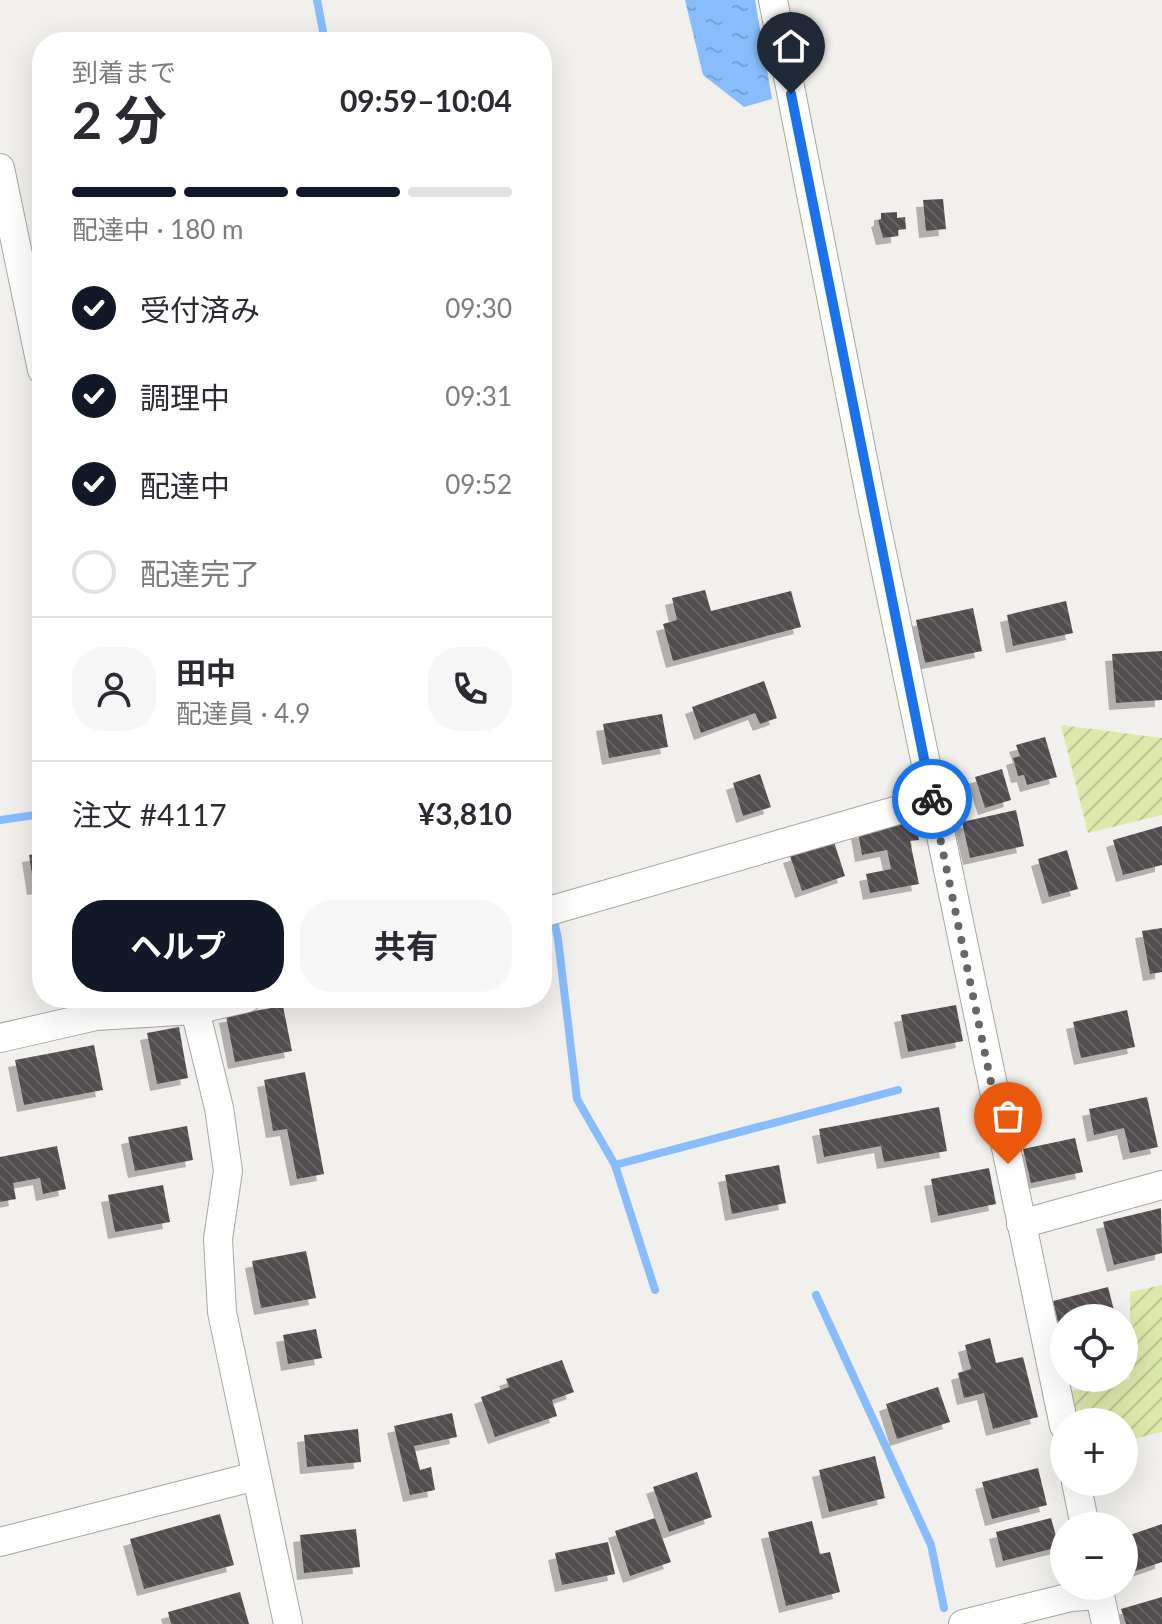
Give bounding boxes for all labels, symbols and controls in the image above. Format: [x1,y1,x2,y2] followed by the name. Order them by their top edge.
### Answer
[757,12,825,94] pin
[769,24,813,68] icon: home
[72,56,176,88] text: 到着まで
[340,82,512,118] text: 09:59–10:04
[72,88,167,150] text: 2 分
[72,213,243,245] text: 配達中 · 180 m
[72,286,116,330] icon: check
[140,291,260,327] text: 受付済み
[445,292,512,324] text: 09:30
[72,374,116,418] icon: check
[140,379,230,415] text: 調理中
[445,380,512,412] text: 09:31
[72,462,116,506] icon: check
[140,467,230,503] text: 配達中
[445,468,512,500] text: 09:52
[140,555,260,591] text: 配達完了
[72,647,156,731] button: person
[428,647,512,731] button: phone
[176,654,236,690] text: 田中
[176,697,310,729] text: 配達員 · 4.9
[892,759,972,839] courier
[910,777,954,821] icon: bike
[418,795,512,831] text: ¥3,810
[72,796,227,832] text: 注文 #4117
[72,900,284,992] button: ヘルプ
[300,900,512,992] button: 共有
[974,1082,1042,1164] pin
[986,1094,1030,1138] icon: bag
[1050,1304,1138,1600] map controls
[1050,1304,1138,1392] button: locate
[1050,1408,1138,1496] button: +
[1050,1512,1138,1600] button: −

